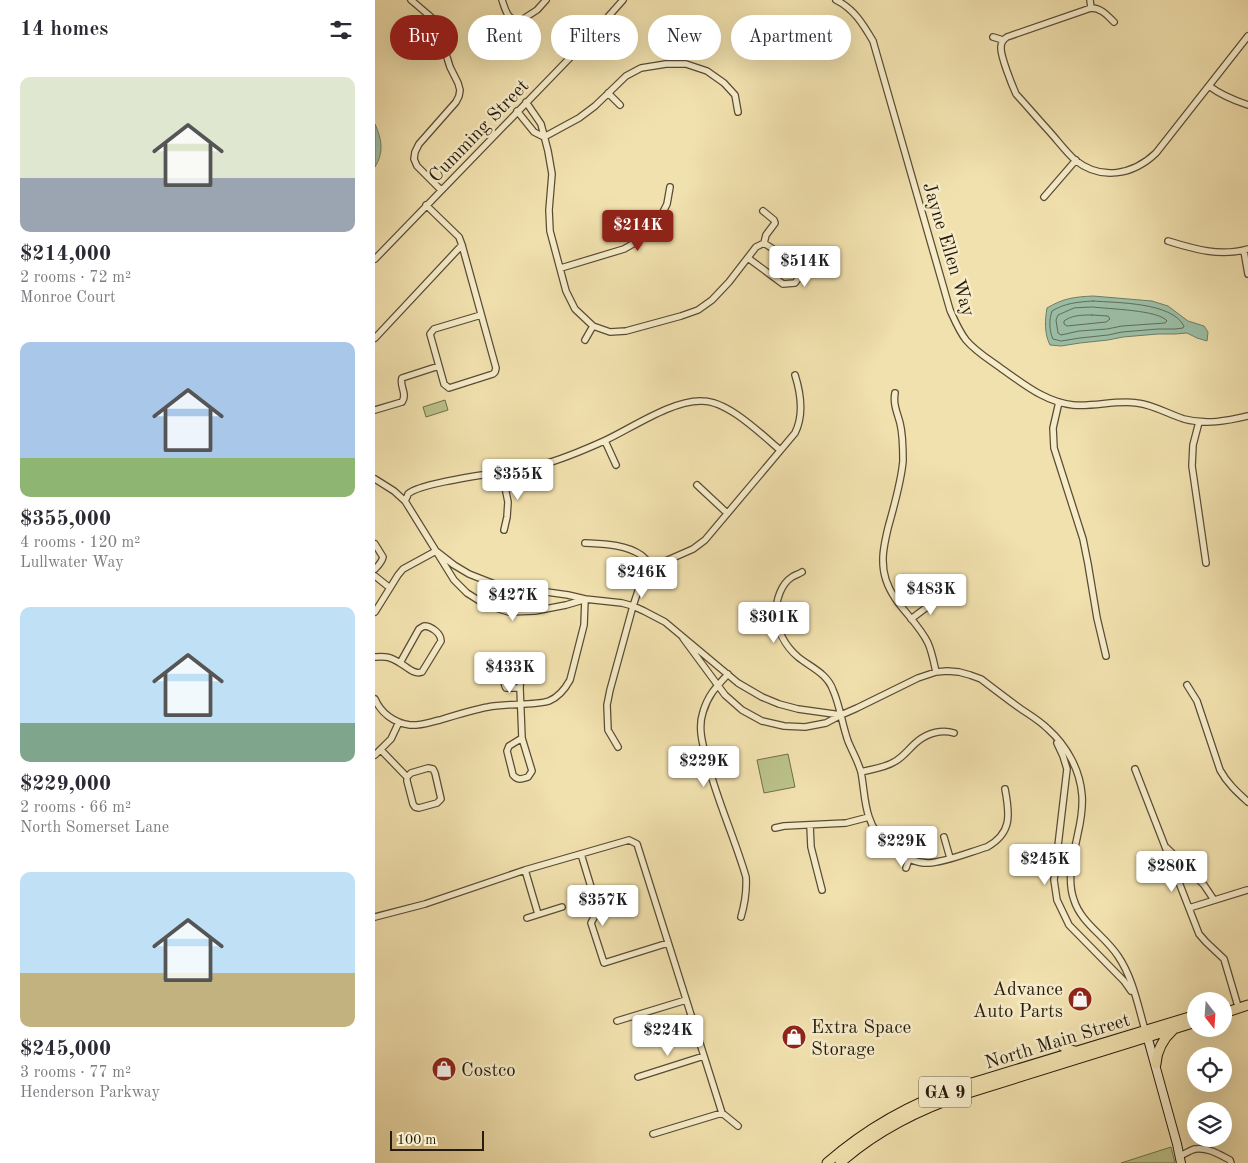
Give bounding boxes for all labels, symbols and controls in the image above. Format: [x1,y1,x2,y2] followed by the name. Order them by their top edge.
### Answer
[390,15,458,60] chip: Buy
[468,15,541,60] chip: Rent
[551,15,638,60] chip: Filters
[648,15,721,60] chip: New
[731,15,851,60] chip: Apartment
[327,16,355,44] icon: filters
[20,19,108,40] text: 14 homes
[426,77,533,187] street label: Cumming Street
[143,110,233,200] icon: home
[918,180,977,319] street label: Jayne Ellen Way
[603,210,673,252] pin: $214K
[613,218,663,234] text: $214K
[20,244,111,265] text: $214,000
[770,246,840,288] pin: $514K
[780,254,830,270] text: $514K
[20,270,131,286] text: 2 rooms · 72 m²
[20,290,116,306] text: Monroe Court
[143,375,233,465] icon: home
[483,458,553,501] pin: $355K
[493,467,543,483] text: $355K
[20,509,111,530] text: $355,000
[20,535,140,551] text: 4 rooms · 120 m²
[20,555,124,571] text: Lullwater Way
[607,556,677,599] pin: $246K
[617,565,667,581] text: $246K
[896,574,966,616] pin: $483K
[478,580,548,622] pin: $427K
[906,582,956,598] text: $483K
[488,588,538,604] text: $427K
[739,602,809,644] pin: $301K
[749,610,799,626] text: $301K
[143,640,233,730] icon: home
[475,652,545,694] pin: $433K
[485,660,535,676] text: $433K
[669,746,739,788] pin: $229K
[679,754,729,770] text: $229K
[20,774,111,795] text: $229,000
[20,800,131,816] text: 2 rooms · 66 m²
[20,820,169,836] text: North Somerset Lane
[867,826,937,868] pin: $229K
[877,834,927,850] text: $229K
[1010,844,1080,886] pin: $245K
[1137,850,1207,893] pin: $280K
[1020,852,1070,868] text: $245K
[1147,859,1197,875] text: $280K
[568,884,638,927] pin: $357K
[578,893,628,909] text: $357K
[143,905,233,995] icon: home
[973,981,1063,1022] place label: Advance Auto Parts
[1067,986,1093,1012] shop icon: Advance Auto Parts
[1187,992,1233,1038] north arrow
[1187,992,1232,1147] map controls
[983,1011,1132,1073] street label: North Main Street
[633,1014,703,1057] pin: $224K
[811,1019,911,1060] place label: Extra Space Storage
[643,1023,693,1039] text: $224K
[781,1024,807,1050] shop icon: Extra Space Storage
[20,1039,111,1060] text: $245,000
[1187,1047,1232,1092] button: locate
[431,1056,457,1082] shop icon: Costco
[461,1062,516,1081] place label: Costco
[20,1065,131,1081] text: 3 rooms · 77 m²
[919,1076,971,1108] road number: GA 9
[20,1085,160,1101] text: Henderson Parkway
[1187,1102,1232,1147] button: layers
[390,1128,484,1151] scale bar
[397,1133,436,1147] text: 100 m

